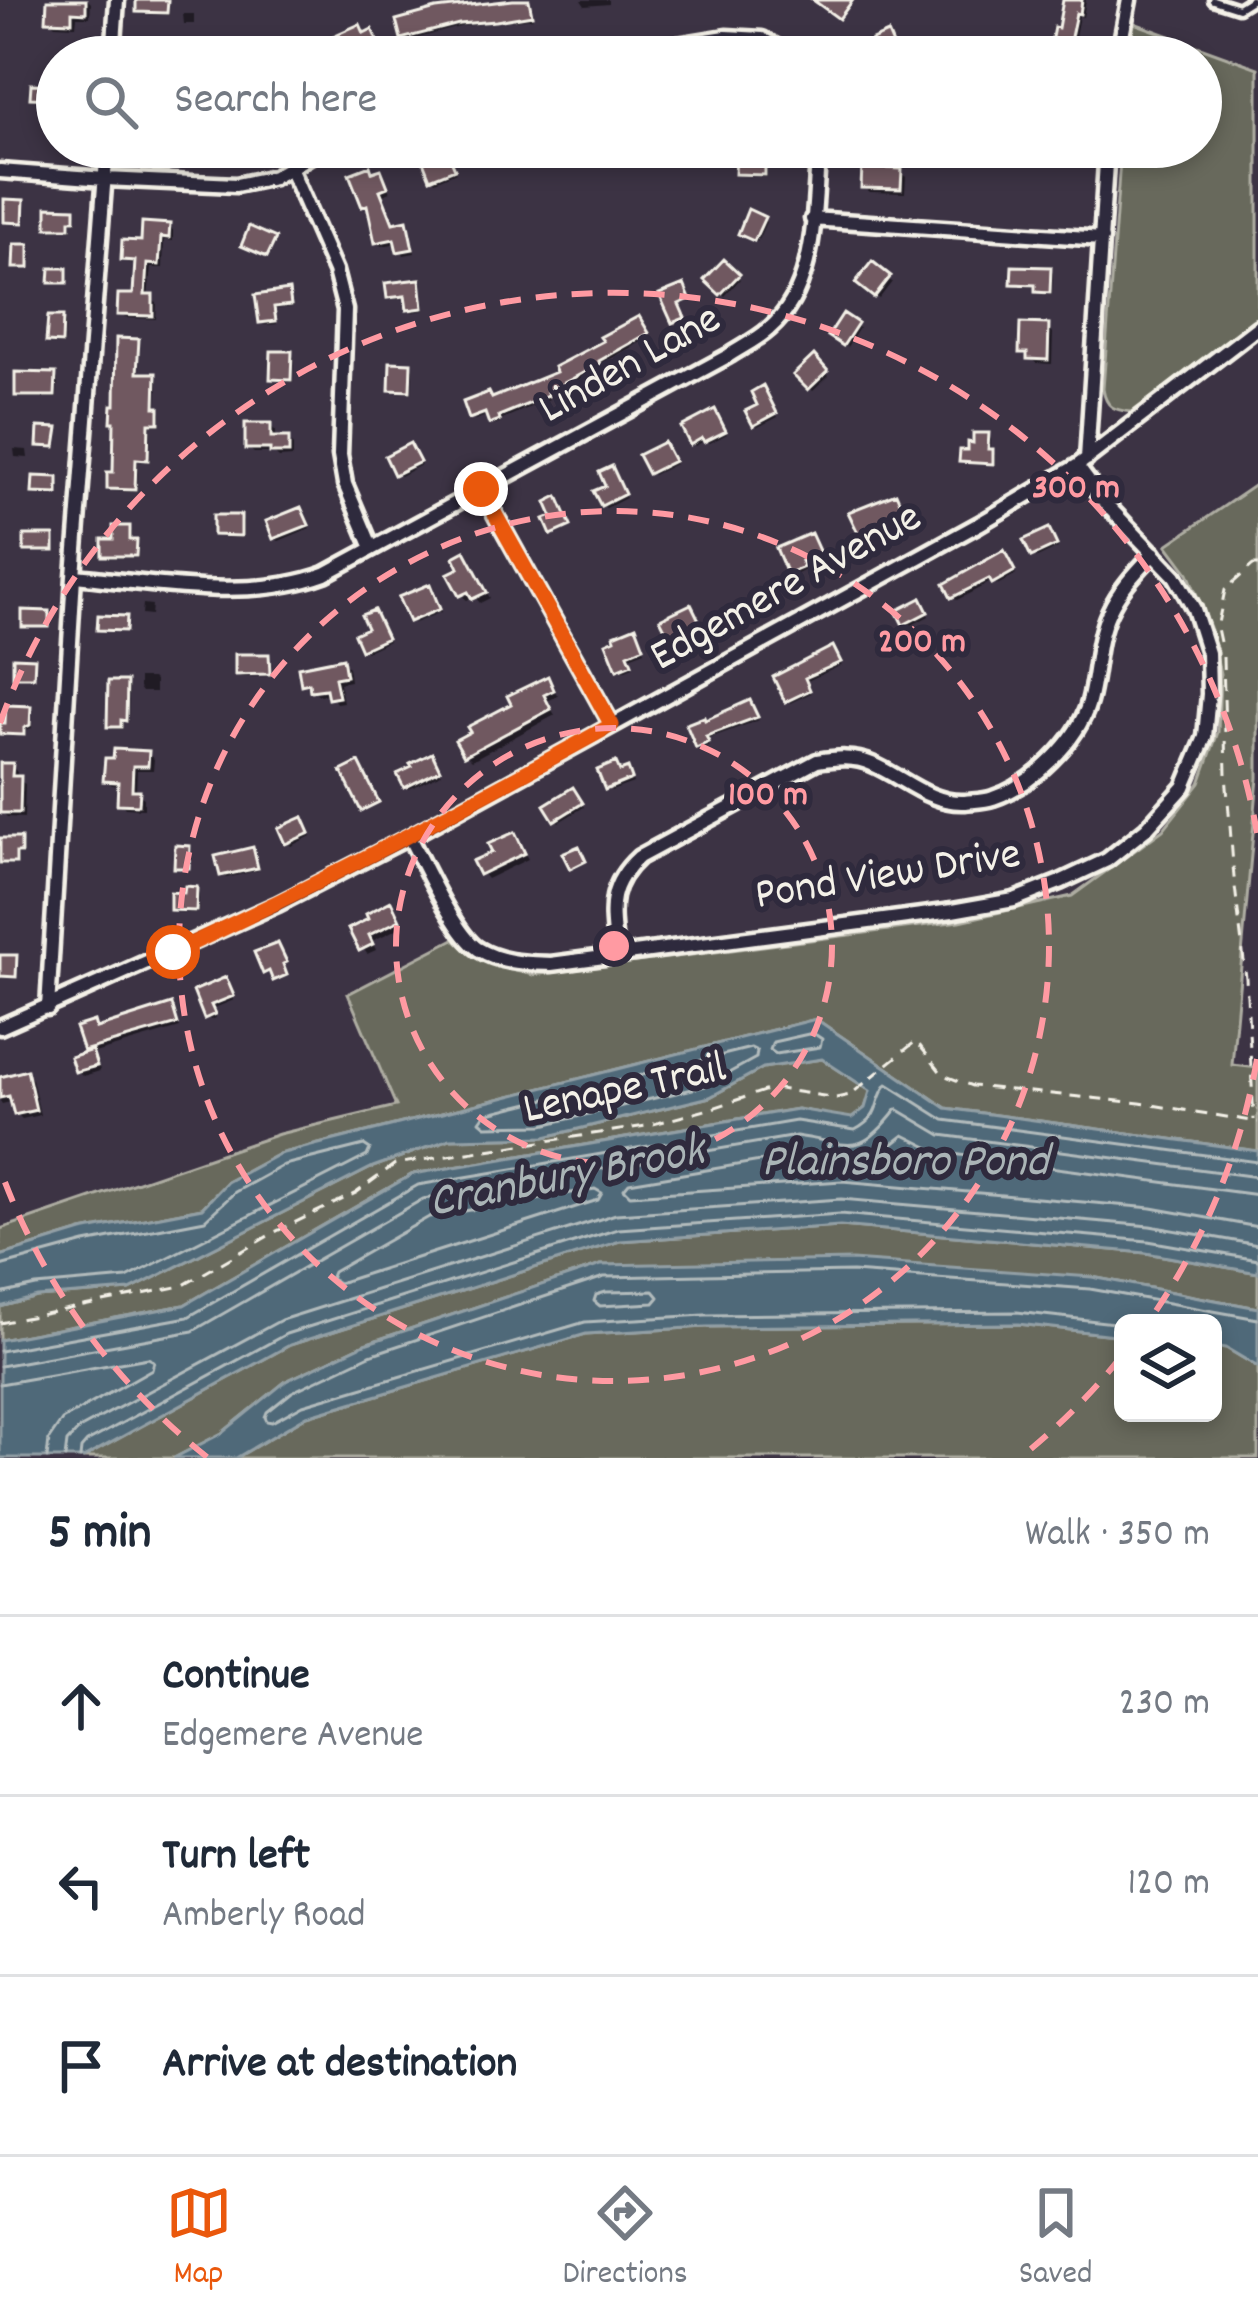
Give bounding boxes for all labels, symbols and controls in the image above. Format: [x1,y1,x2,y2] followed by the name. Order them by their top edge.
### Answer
[36,36,1222,168] search box
[78,69,144,135] icon: search
[174,70,377,134] text: Search here
[528,290,734,442] street label: Linden Lane
[454,462,508,516] route end
[1032,464,1120,516] text: 300 m
[640,488,934,690] street label: Edgemere Avenue
[878,618,966,670] text: 200 m
[728,771,808,823] text: 100 m
[750,824,1026,930] street label: Pond View Drive
[146,925,200,979] route start
[593,925,635,967] centre of rings
[518,1038,733,1144] street label: Lenape Trail
[424,1118,715,1239] water label: Cranbury Brook
[761,1130,1054,1199] water label: Plainsboro Pond
[1114,1314,1222,1422] map controls
[1114,1314,1222,1422] button: layers
[48,1500,151,1572] text: 5 min
[1025,1509,1210,1564] text: Walk · 350 m
[162,1646,310,1710] text: Continue
[48,1673,114,1739] icon: ahead
[1119,1678,1210,1733] text: 230 m
[162,1710,423,1765] text: Edgemere Avenue
[162,1826,310,1890] text: Turn left
[48,1853,114,1919] icon: left
[1127,1858,1210,1913] text: 120 m
[162,1890,366,1945] text: Amberly Road
[48,2033,114,2099] icon: arrive
[162,2034,517,2098] text: Arrive at destination
[166,2180,232,2299] tab: Map
[563,2180,688,2299] tab: Directions
[1019,2180,1092,2299] tab: Saved

